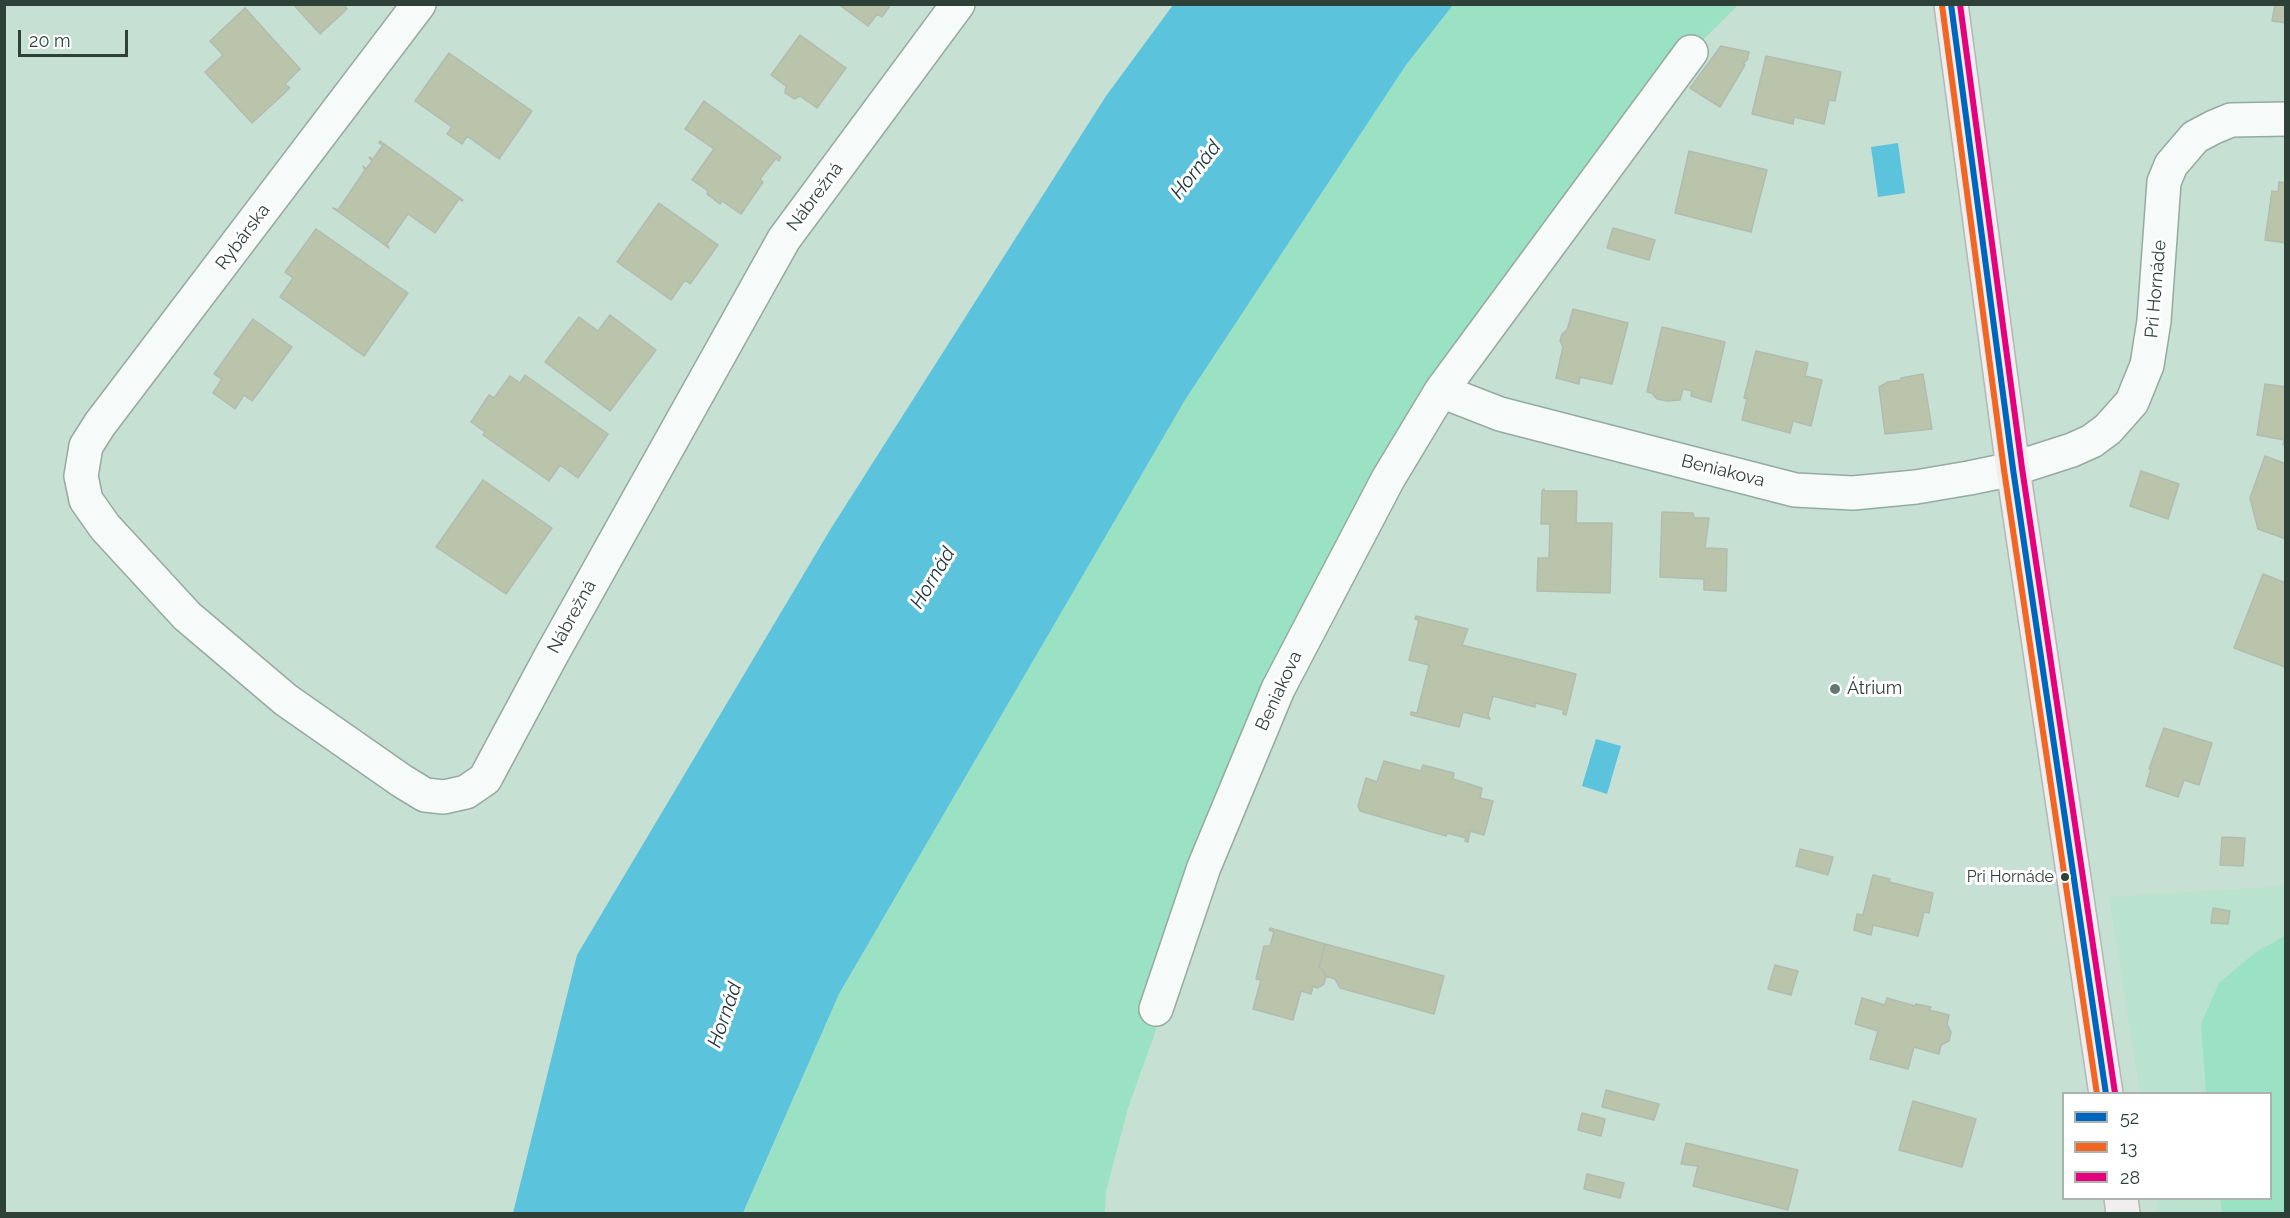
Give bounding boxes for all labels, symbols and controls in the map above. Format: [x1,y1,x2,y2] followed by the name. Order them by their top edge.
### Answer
[21,18,130,56] scale bar
[29,30,71,51] text: 20 m
[1166,136,1226,204] water label: Hornád
[782,158,848,236] street label: Nábrežná
[211,200,275,274] street label: Rybárska
[2141,239,2171,339] street label: Pri Hornáde
[1679,450,1767,492] street label: Beniakova
[905,543,961,613] water label: Hornád
[543,577,601,657] street label: Nábrežná
[1251,648,1307,734] street label: Beniakova
[1847,678,1902,700] place label: Átrium
[1828,682,1842,696] marker: Átrium
[1967,867,2054,887] place label: Pri Hornáde
[2059,871,2071,883] marker: Pri Hornáde
[703,979,747,1051] water label: Hornád
[2062,1092,2272,1200] legend
[2120,1107,2139,1128] text: 52
[2120,1137,2137,1158] text: 13
[2120,1167,2140,1188] text: 28

